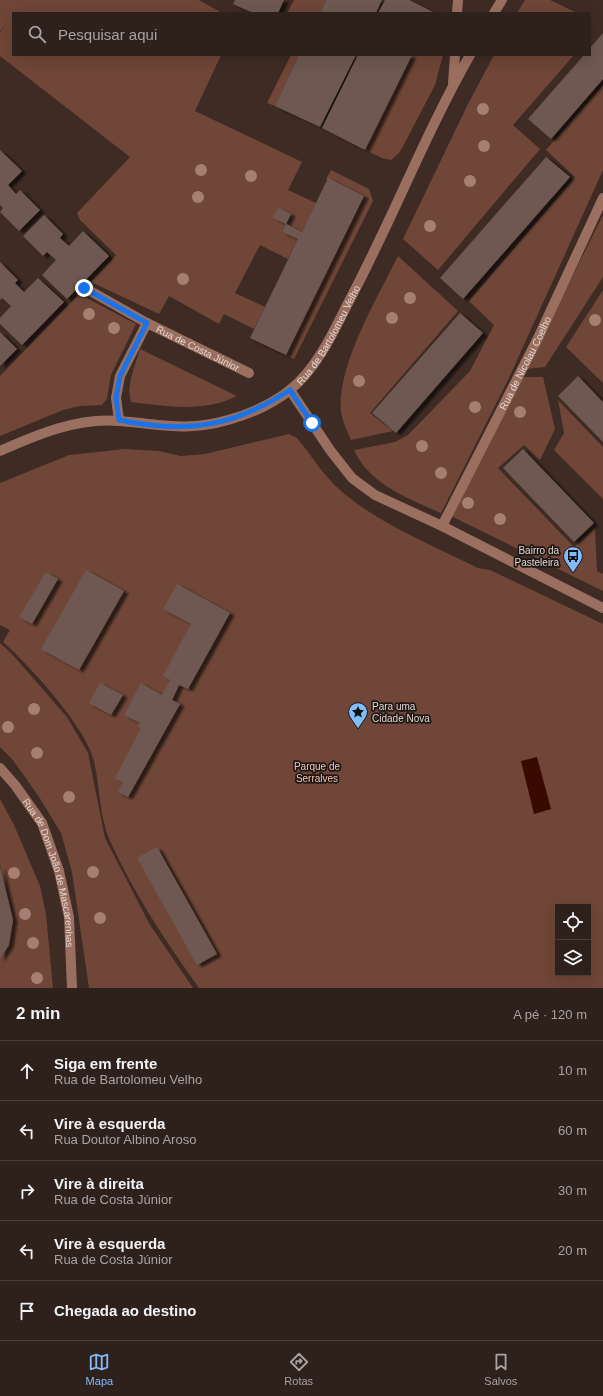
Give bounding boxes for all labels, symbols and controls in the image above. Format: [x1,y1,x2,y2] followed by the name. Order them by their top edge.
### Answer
[12,12,591,56] search box
[26,23,48,45] icon: search
[58,26,157,43] text: Pesquisar aqui
[75,279,93,297] route end
[294,283,362,387] street label: Rua de Bartolomeu Velho
[497,314,553,411] street label: Rua de Nicolau Coelho
[155,323,242,373] street label: Rua de Costa Júnior
[303,414,321,432] route start
[515,545,559,568] place label: Bairro da Pasteleira
[562,545,584,573] bus stop icon: Bairro da Pasteleira
[347,701,369,729] place icon: Para uma Cidade Nova
[372,701,430,724] place label: Para uma Cidade Nova
[294,761,341,784] park label: Parque de Serralves
[21,796,76,948] street label: Rua de Dom João de Mascarenhas
[555,904,591,976] map controls
[555,904,591,940] button: locate
[555,940,591,976] button: layers
[16,1004,60,1023] text: 2 min
[513,1007,587,1022] text: A pé · 120 m
[54,1055,157,1072] text: Siga em frente
[16,1060,38,1082] icon: ahead
[558,1063,587,1078] text: 10 m
[54,1072,202,1087] text: Rua de Bartolomeu Velho
[54,1115,165,1132] text: Vire à esquerda
[16,1120,38,1142] icon: left
[558,1123,587,1138] text: 60 m
[54,1132,196,1147] text: Rua Doutor Albino Aroso
[54,1175,144,1192] text: Vire à direita
[16,1180,38,1202] icon: right
[558,1183,587,1198] text: 30 m
[54,1192,173,1207] text: Rua de Costa Júnior
[54,1235,165,1252] text: Vire à esquerda
[16,1240,38,1262] icon: left
[558,1243,587,1258] text: 20 m
[54,1252,173,1267] text: Rua de Costa Júnior
[16,1300,38,1322] icon: arrive
[54,1302,197,1319] text: Chegada ao destino
[86,1351,113,1387] tab: Mapa
[284,1351,313,1387] tab: Rotas
[484,1351,517,1387] tab: Salvos

